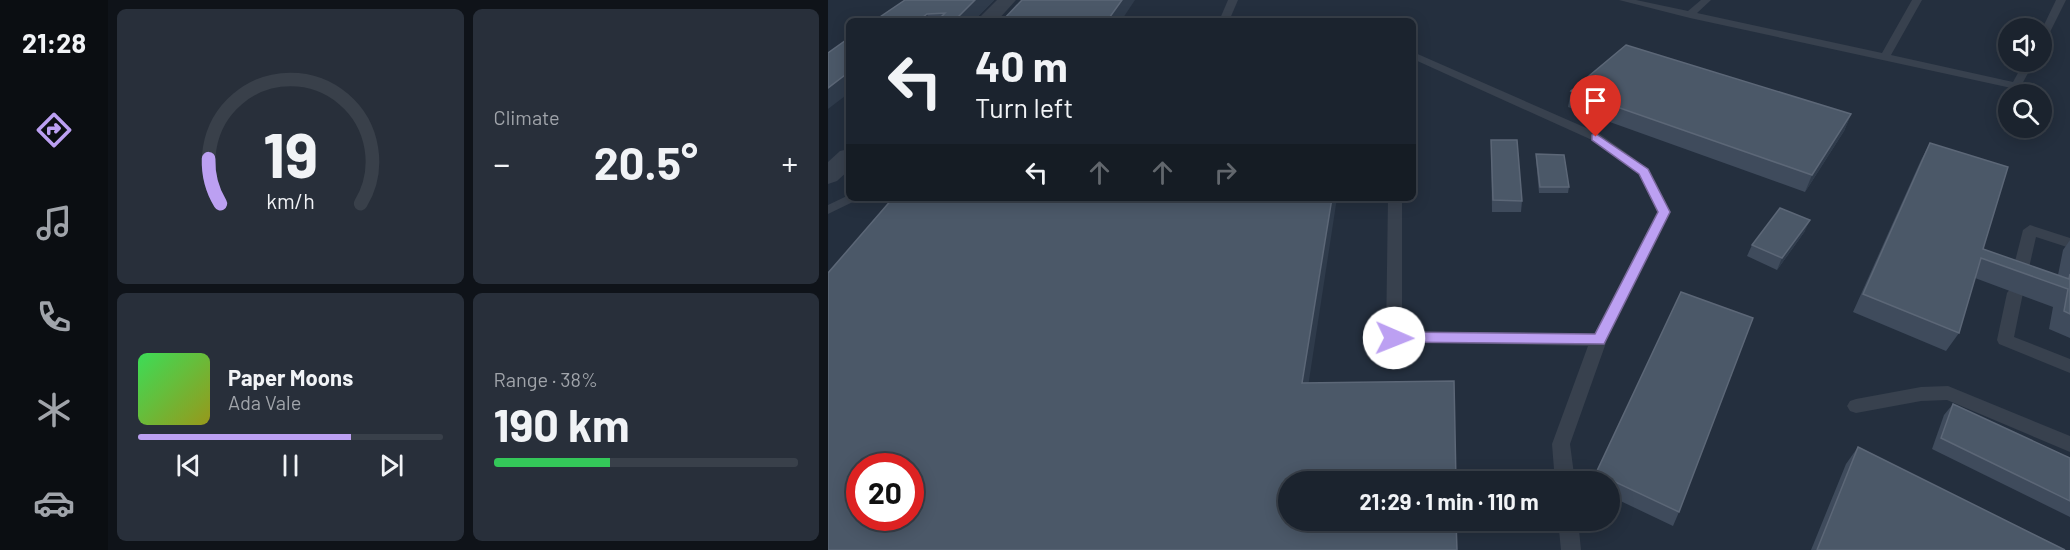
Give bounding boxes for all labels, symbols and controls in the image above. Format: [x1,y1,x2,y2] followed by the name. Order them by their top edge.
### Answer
[1998,18,2052,138] map controls
[1998,18,2052,72] button: sound
[22,26,86,58] text: 21:28
[975,40,1068,90] text: 40 m
[876,42,954,120] icon: left
[1570,75,1621,137] pin
[1579,84,1612,117] icon: arrive
[1998,84,2052,138] button: search
[975,91,1073,123] text: Turn left
[494,105,560,129] text: Climate
[33,109,75,151] icon: directions
[263,116,318,190] text: 19
[594,135,698,189] text: 20.5°
[494,143,510,183] text: −
[782,143,798,183] text: +
[1020,156,1053,189] icon: left
[1083,156,1116,189] icon: ahead
[1146,156,1179,189] icon: ahead
[1209,156,1242,189] icon: right
[266,188,315,213] text: km/h
[33,202,75,244] icon: music
[33,296,75,338] icon: phone
[1362,306,1426,370] position arrow
[228,364,353,390] text: Paper Moons
[494,367,598,391] text: Range · 38%
[33,389,75,431] icon: climate
[228,390,301,414] text: Ada Vale
[494,397,630,451] text: 190 km
[172,449,205,482] icon: previous
[274,449,307,482] icon: pause
[375,449,408,482] icon: next
[846,453,924,531] speed limit sign: 20
[33,482,75,524] icon: car
[1359,488,1539,514] text: 21:29 · 1 min · 110 m

